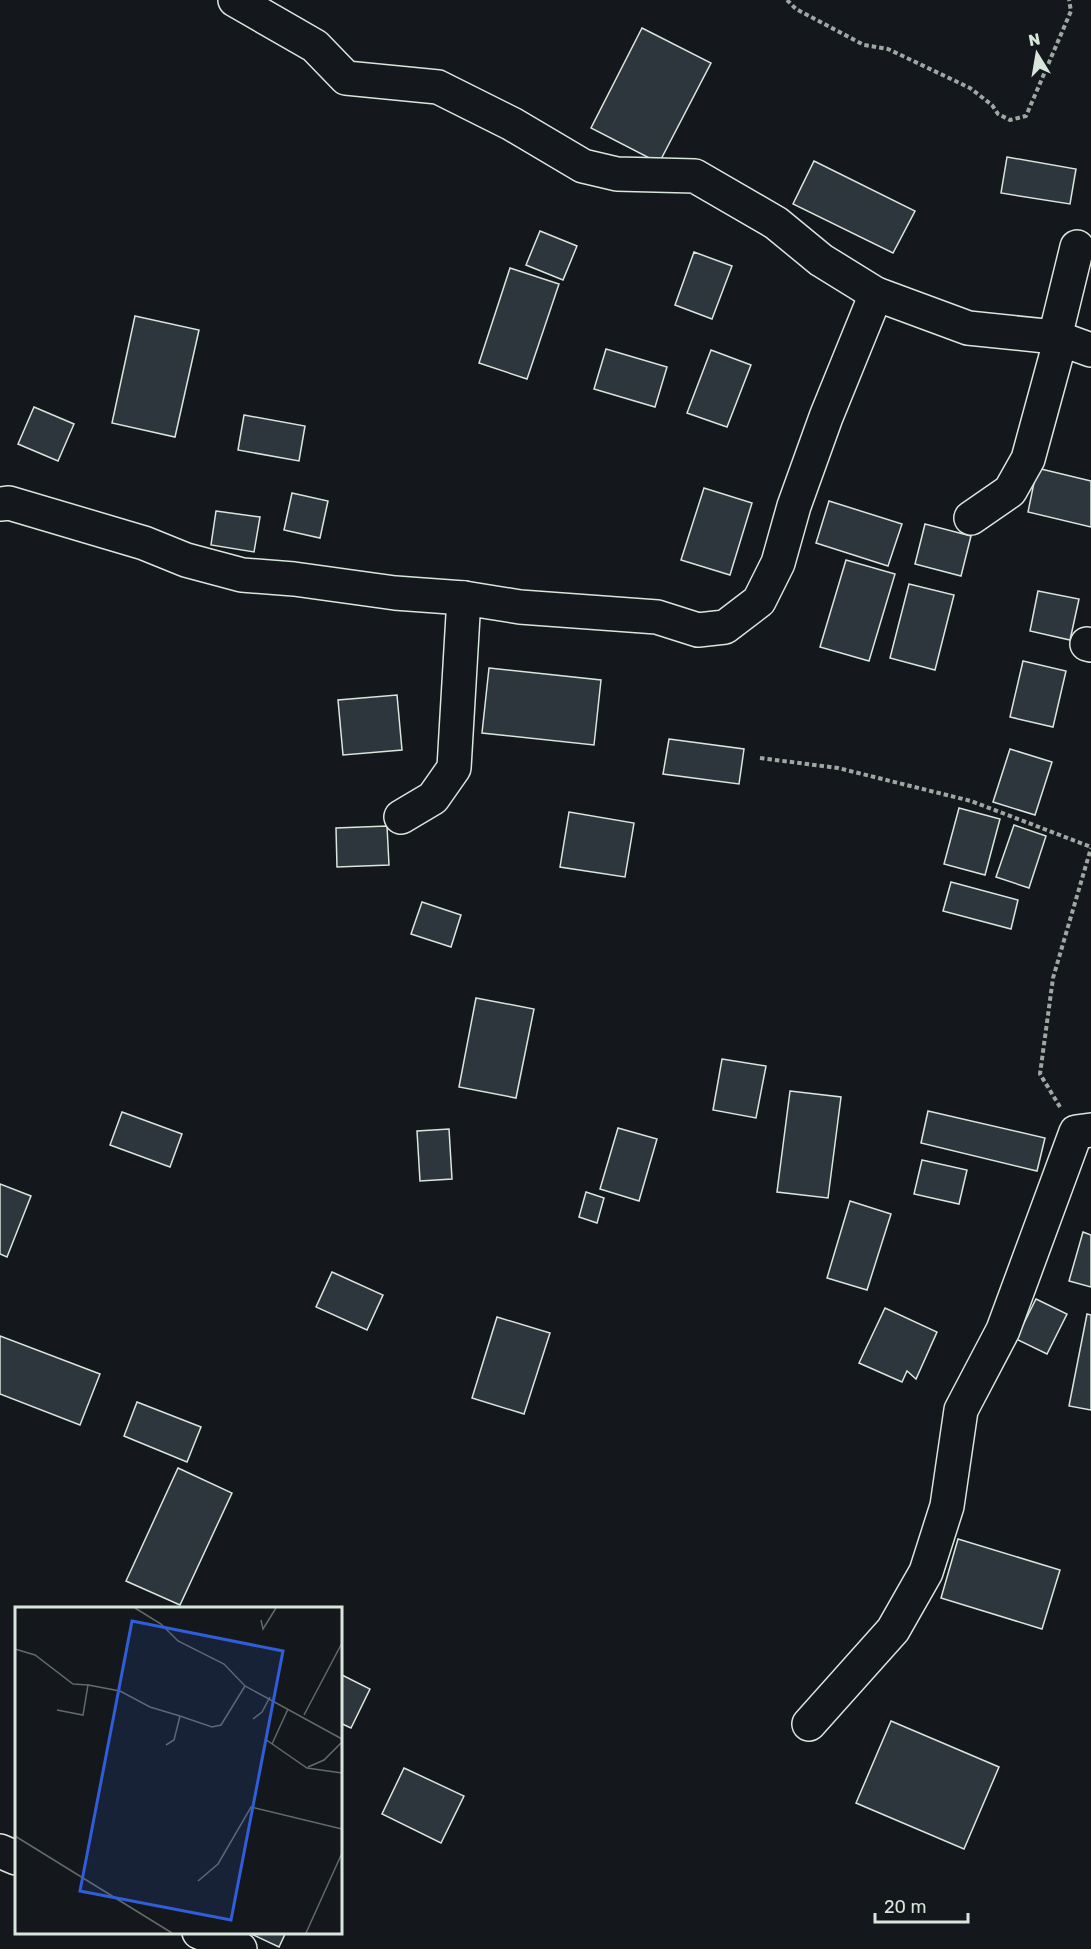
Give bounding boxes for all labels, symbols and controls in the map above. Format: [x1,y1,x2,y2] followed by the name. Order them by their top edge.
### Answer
[1007,24,1067,84] north arrow
[1027,29,1042,50] text: N
[15,1607,342,1934] inset map
[875,1886,968,1924] scale bar
[884,1896,926,1918] text: 20 m

